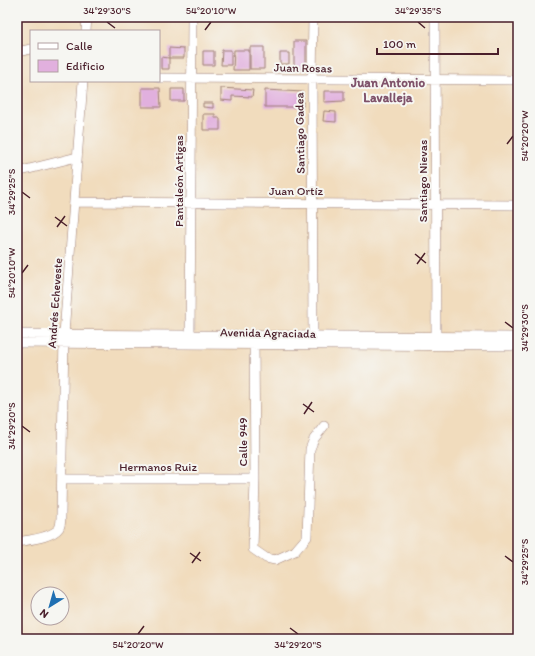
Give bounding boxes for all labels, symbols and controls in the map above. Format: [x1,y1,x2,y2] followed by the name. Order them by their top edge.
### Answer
[83,4,131,17] text: 34°29'30"S
[186,4,237,17] text: 54°20'10"W
[395,4,442,17] text: 34°29'35"S
[30,30,160,82] legend
[377,30,498,56] scale bar
[383,37,416,51] text: 100 m
[66,39,93,53] text: Calle
[66,59,105,73] text: Edificio
[274,60,332,76] street label: Juan Rosas
[350,75,425,106] district label: Juan Antonio Lavalleja
[292,91,308,174] street label: Santiago Gadea
[518,110,531,162] text: 54°20'20"W
[172,135,186,227] street label: Pantaleón Artigas
[416,140,430,222] street label: Santiago Nievas
[5,168,18,215] text: 34°29'25"S
[269,184,324,198] street label: Juan Ortíz
[5,247,18,298] text: 54°20'10"W
[45,257,65,349] street label: Andrés Echeveste
[518,304,531,352] text: 34°29'30"S
[220,325,317,341] street label: Avenida Agraciada
[5,402,18,450] text: 34°29'20"S
[236,418,250,466] street label: Calle 949
[119,460,197,474] street label: Hermanos Ruiz
[518,538,531,585] text: 34°29'25"S
[30,586,70,626] north arrow
[37,606,51,621] text: N
[112,638,164,651] text: 54°20'20"W
[274,638,322,651] text: 34°29'20"S

